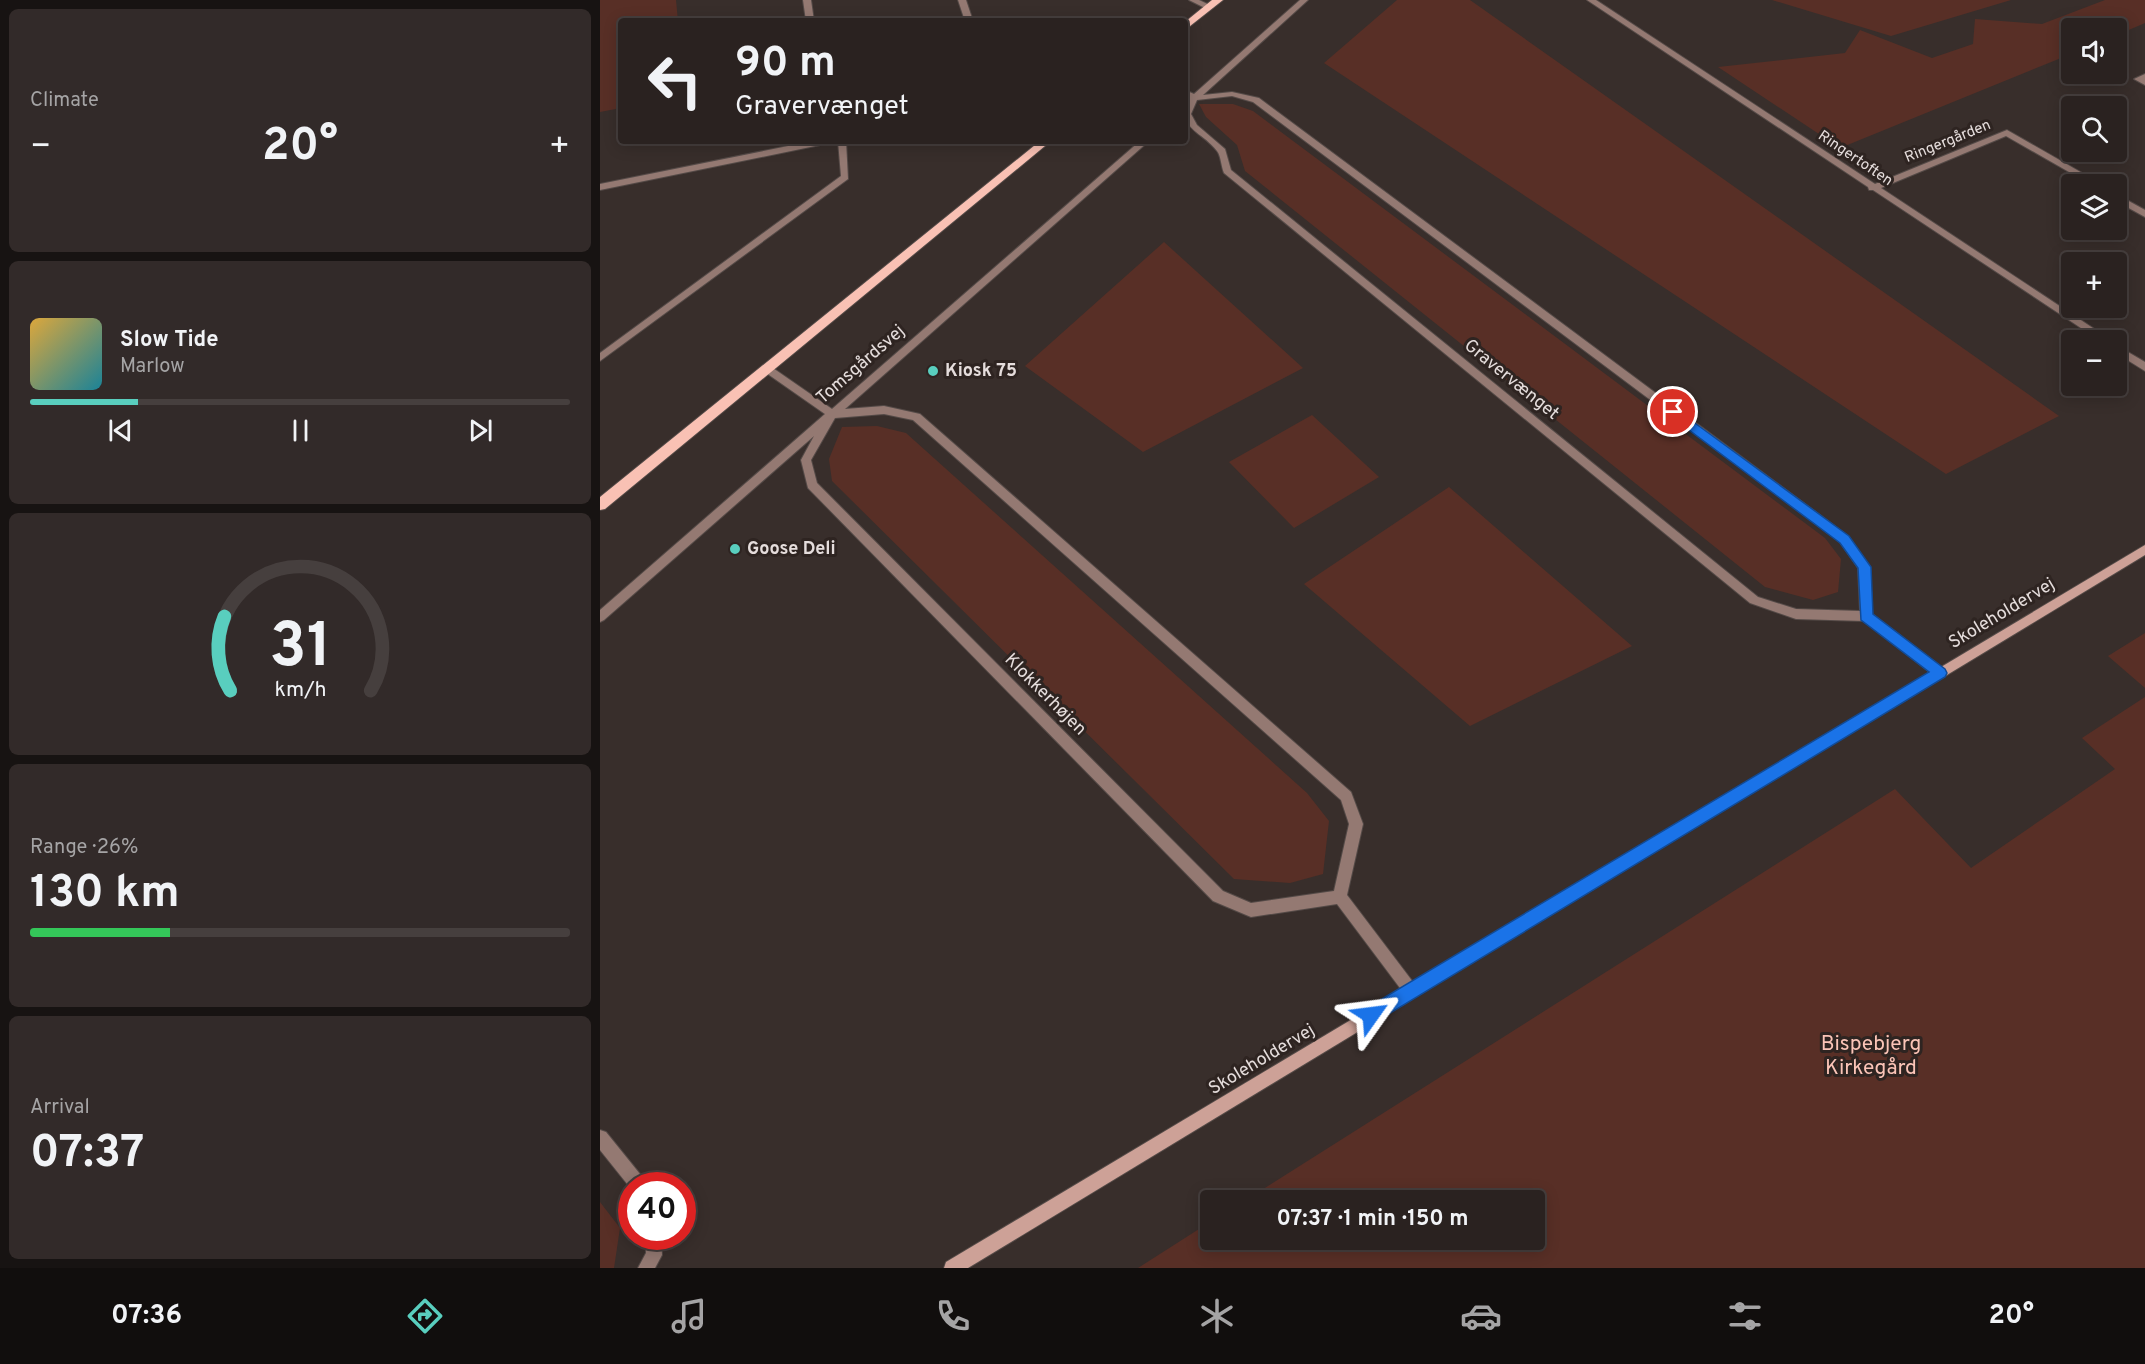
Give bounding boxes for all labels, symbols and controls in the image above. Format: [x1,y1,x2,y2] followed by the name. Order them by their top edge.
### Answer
[2061,18,2127,396] map controls
[2061,18,2127,84] button: sound
[735,38,836,91] text: 90 m
[636,42,714,120] icon: left
[30,88,99,114] text: Climate
[735,90,909,124] text: Gravervænget
[2061,96,2127,162] button: search
[1902,116,1994,168] street label: Ringergården
[262,119,338,176] text: 20°
[30,127,51,169] text: −
[549,127,570,169] text: +
[1814,127,1896,191] street label: Ringertoften
[2061,174,2127,240] button: layers
[2061,252,2127,318] button: +
[812,320,910,410] street label: Tomsgårdsvej
[120,327,219,354] text: Slow Tide
[2061,330,2127,396] button: −
[1459,335,1563,425] street label: Gravervænget
[120,354,184,380] text: Marlow
[945,360,1017,383] place label: Kiosk 75
[926,364,940,378] marker: Kiosk 75
[1647,386,1698,437] pin
[1656,395,1689,428] icon: arrive
[104,414,137,447] icon: previous
[284,414,317,447] icon: pause
[464,414,497,447] icon: next
[747,538,836,561] place label: Goose Deli
[728,542,742,556] marker: Goose Deli
[1945,573,2059,655] street label: Skoleholdervej
[269,610,331,689] text: 31
[999,649,1091,741] street label: Klokkerhøjen
[274,677,326,704] text: km/h
[30,835,138,861] text: Range · 26%
[30,866,180,923] text: 130 km
[1339,983,1403,1047] position arrow
[1205,1019,1319,1101] street label: Skoleholdervej
[1821,1031,1921,1082] park label: Bispebjerg Kirkegård
[30,1095,90,1121] text: Arrival
[30,1126,144,1183] text: 07:37
[618,1172,696,1250] speed limit sign: 40
[1276,1206,1469,1233] text: 07:37 · 1 min · 150 m
[404,1295,446,1337] icon: directions
[668,1295,710,1337] icon: music
[932,1295,974,1337] icon: phone
[1196,1295,1238,1337] icon: climate
[1460,1295,1502,1337] icon: car
[1724,1295,1766,1337] icon: filters
[111,1299,182,1333] text: 07:36
[1988,1299,2034,1333] text: 20°

